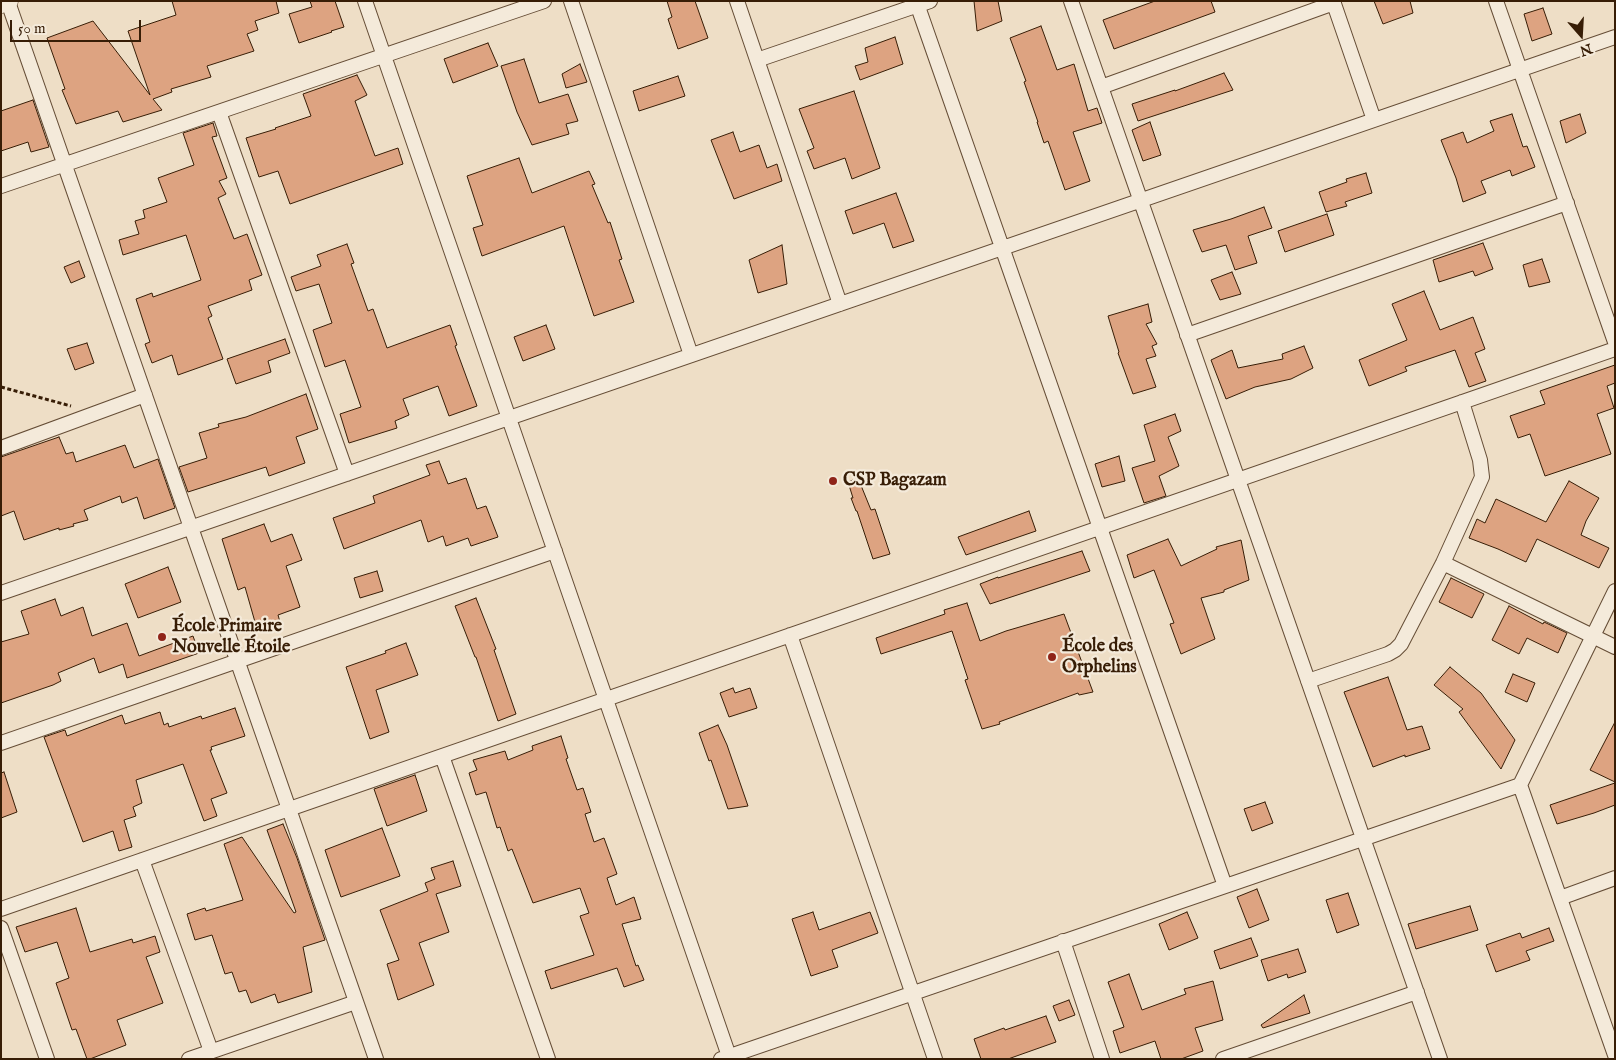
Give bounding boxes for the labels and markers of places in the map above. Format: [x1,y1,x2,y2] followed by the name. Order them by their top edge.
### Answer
[843,470,947,492] place label: CSP Bagazam
[827,475,839,487] marker: CSP Bagazam
[172,616,290,659] place label: École Primaire Nouvelle Étoile
[156,631,168,643] marker: École Primaire Nouvelle Étoile
[1062,636,1137,679] place label: École des Orphelins
[1046,651,1058,663] marker: École des Orphelins

